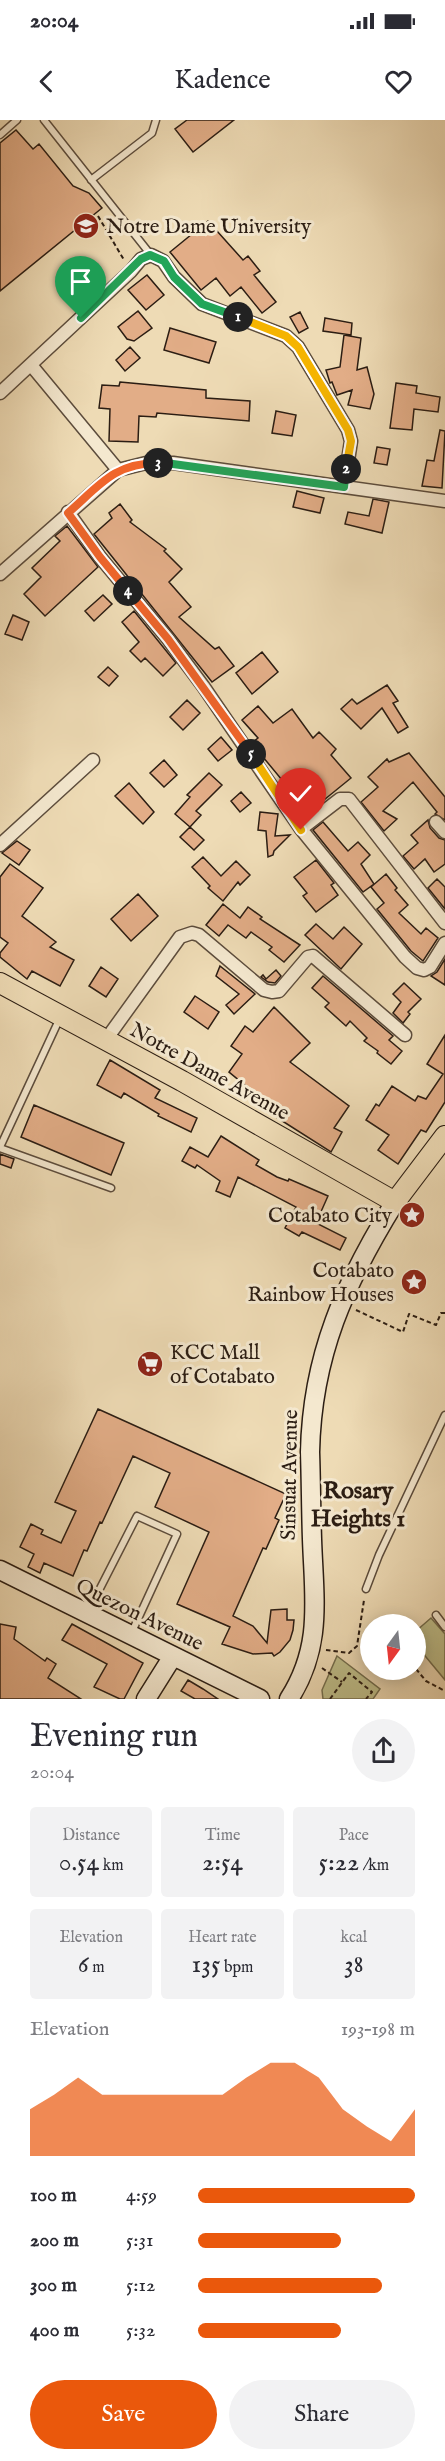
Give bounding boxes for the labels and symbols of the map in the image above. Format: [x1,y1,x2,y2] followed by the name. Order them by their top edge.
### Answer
[71,211,101,241] school or university icon: Notre Dame University
[106,214,312,241] place label: Notre Dame University
[55,256,106,318] pin
[223,302,253,332] pin: 1
[143,448,173,478] pin: 3
[331,454,361,484] pin: 2
[113,576,143,606] pin: 4
[236,739,266,769] pin: 5
[275,768,326,830] pin
[125,1017,294,1128] street label: Notre Dame Avenue
[397,1200,427,1230] place icon: Cotabato City
[268,1203,393,1230] place label: Cotabato City
[247,1258,394,1309] place label: Cotabato Rainbow Houses
[399,1267,429,1297] place icon: Cotabato Rainbow Houses
[170,1340,275,1391] place label: KCC Mall of Cotabato
[135,1349,165,1379] supermarket icon: KCC Mall of Cotabato
[276,1409,305,1541] street label: Sinsuat Avenue
[311,1476,405,1535] district label: Rosary Heights 1
[71,1573,208,1658] street label: Quezon Avenue
[360,1614,426,1680] north arrow

